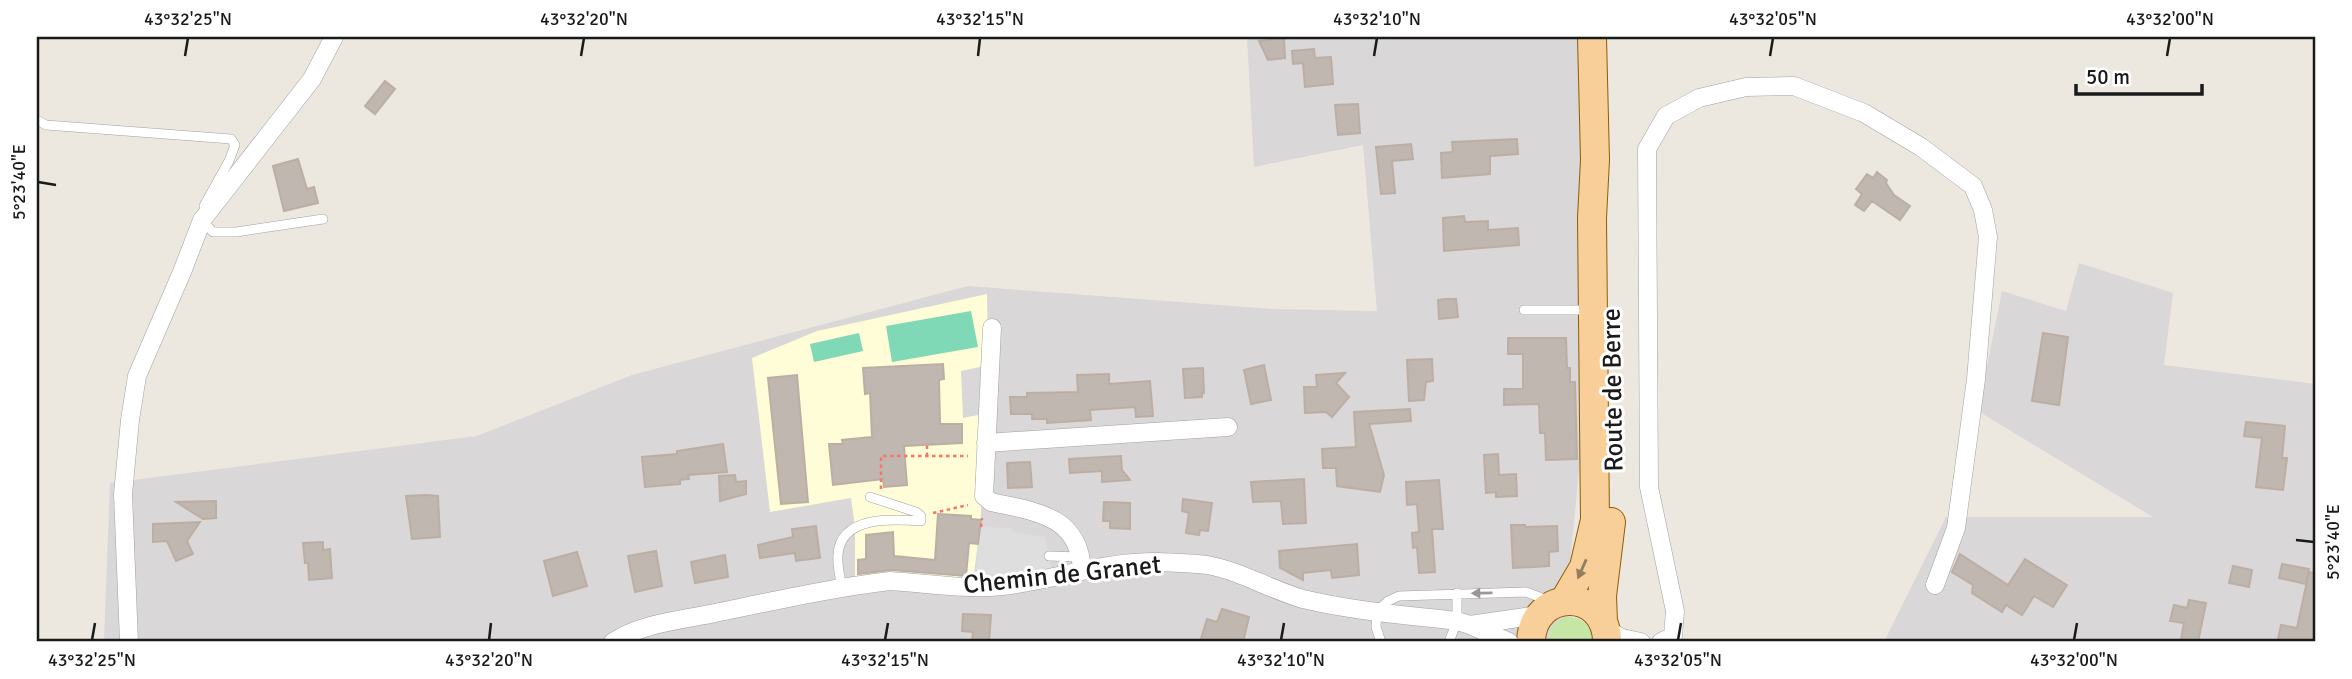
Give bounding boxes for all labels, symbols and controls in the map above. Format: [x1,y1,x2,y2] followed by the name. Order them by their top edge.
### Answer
[144,8,232,30] text: 43°32'25"N
[540,8,628,30] text: 43°32'20"N
[936,8,1024,30] text: 43°32'15"N
[1333,8,1421,30] text: 43°32'10"N
[1729,8,1817,30] text: 43°32'05"N
[2126,8,2214,30] text: 43°32'00"N
[2076,52,2202,96] scale bar
[2086,64,2130,90] text: 50 m
[8,144,30,220] text: 5°23'40"E
[1596,308,1630,472] street label: Route de Berre
[2322,504,2344,580] text: 5°23'40"E
[962,549,1163,601] street label: Chemin de Granet
[1576,559,1588,579] one-way arrow
[1471,587,1493,598] one-way arrow
[48,649,136,671] text: 43°32'25"N
[445,649,533,671] text: 43°32'20"N
[841,649,929,671] text: 43°32'15"N
[1237,649,1325,671] text: 43°32'10"N
[1634,649,1722,671] text: 43°32'05"N
[2030,649,2118,671] text: 43°32'00"N

